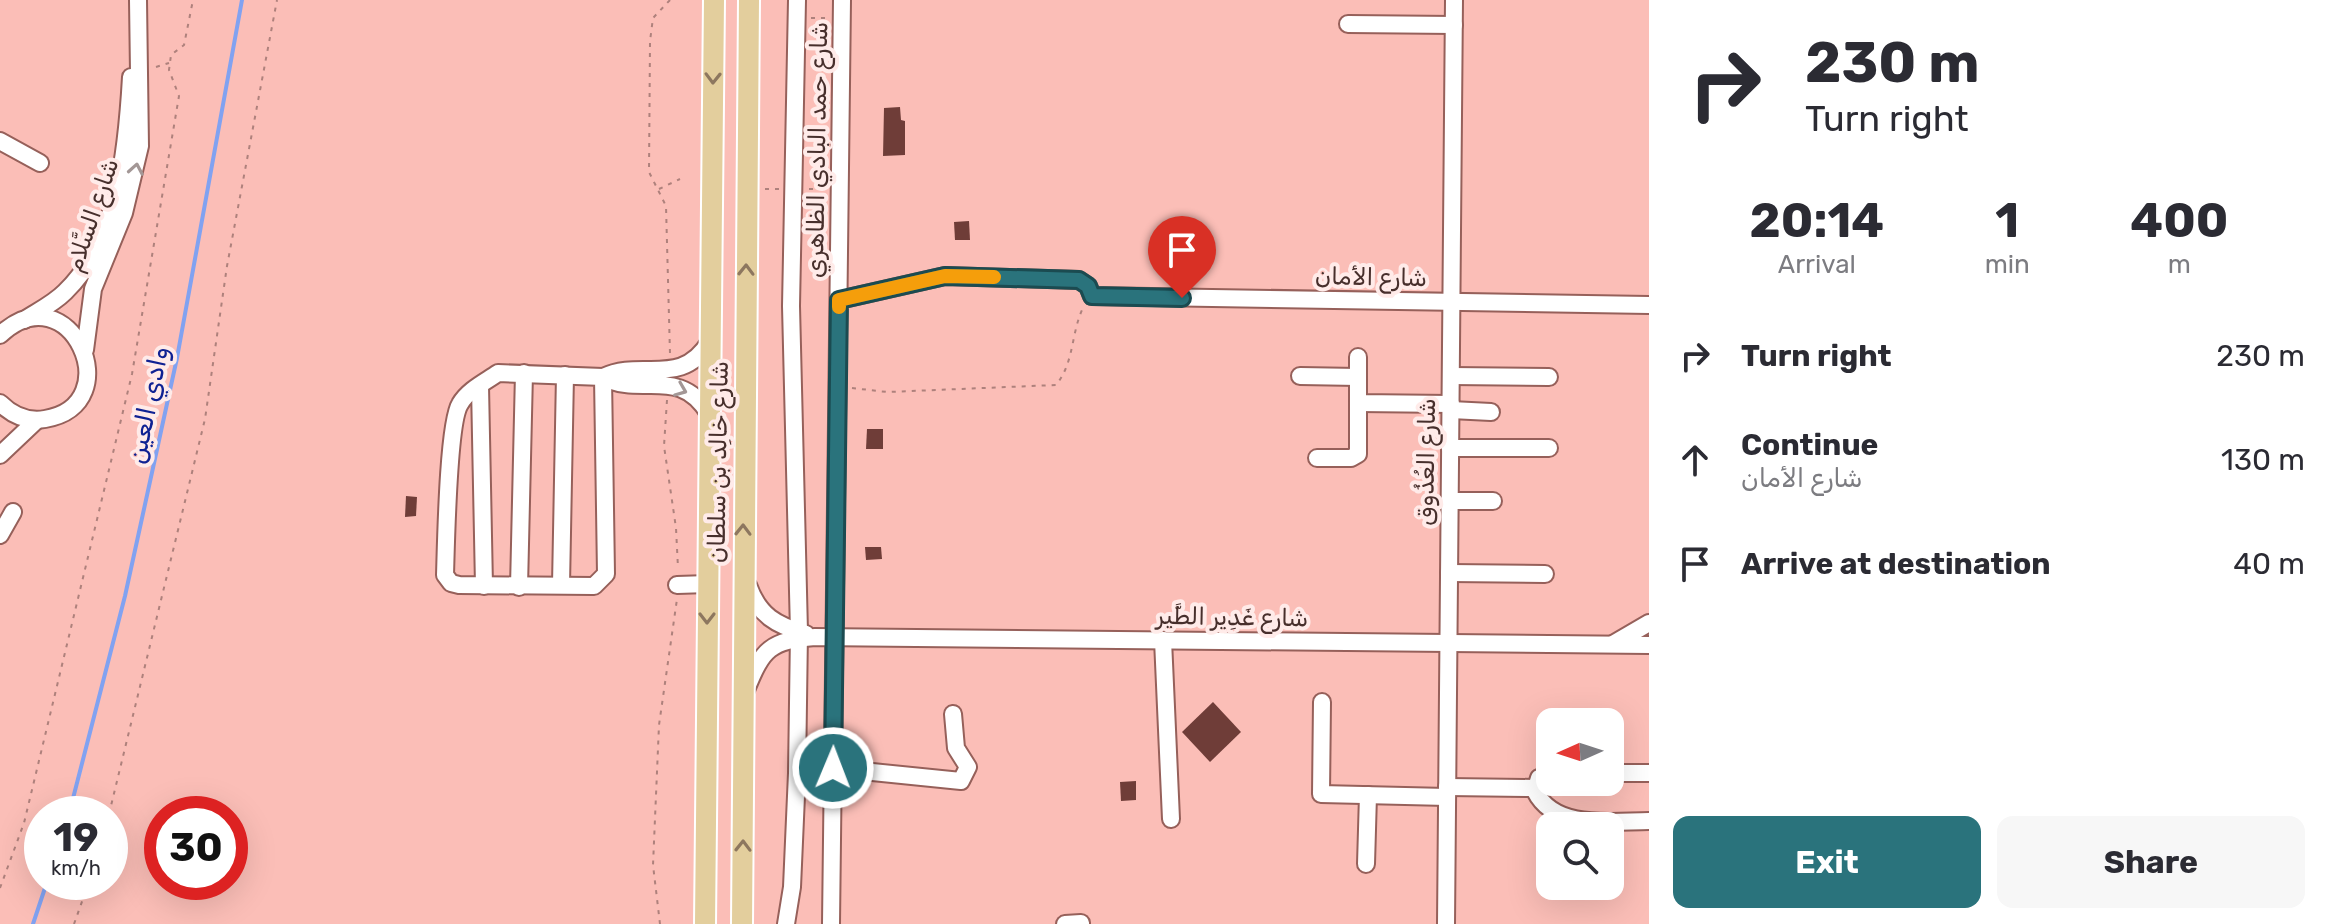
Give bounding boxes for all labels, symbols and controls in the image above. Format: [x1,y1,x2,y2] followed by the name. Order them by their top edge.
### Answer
[801,22,836,278] street label: شارع حمد البادي الظاهري
[1805,30,1980,96] text: 230 m
[1673,32,1777,136] icon: right
[704,72,721,85] one-way arrow
[1805,97,1969,140] text: Turn right
[60,155,126,276] street label: شارع السَّلام
[126,162,143,175] one-way arrow
[1750,192,1884,249] text: 20:14
[1995,192,2019,249] text: 1
[2130,192,2228,249] text: 400
[1148,216,1216,298] pin
[1160,228,1204,272] icon: arrive
[1778,249,1856,280] text: Arrival
[1985,249,2030,280] text: min
[2168,249,2191,280] text: m
[1315,262,1427,294] street label: شارع الأمان
[737,263,755,276] one-way arrow
[1673,334,1717,378] icon: right
[1741,338,1892,374] text: Turn right
[2216,338,2305,374] text: 230 m
[120,344,178,467] water label: وادي العين
[702,361,736,563] street label: شارع خالِد بن سلطان
[673,380,687,397] one-way arrow
[1411,398,1443,526] street label: شارع العُذُوق
[1741,427,1878,463] text: Continue
[1673,438,1717,482] icon: ahead
[2221,442,2305,478] text: 130 m
[1741,463,1863,494] text: شارع الأمان
[735,523,752,536] one-way arrow
[1673,542,1717,586] icon: arrive
[1741,546,2051,582] text: Arrive at destination
[2233,546,2305,582] text: 40 m
[1154,602,1308,634] street label: شارع غَدِير الطَّير
[699,612,716,625] one-way arrow
[1536,708,1624,796] north arrow
[1536,708,1624,900] map controls
[791,726,875,810] position arrow
[144,796,248,900] speed limit sign: 30
[1536,812,1624,900] button: search
[53,814,99,861] text: 19
[1673,816,1981,908] button: Exit
[1997,816,2305,908] button: Share
[734,839,752,852] one-way arrow
[51,856,101,880] text: km/h

